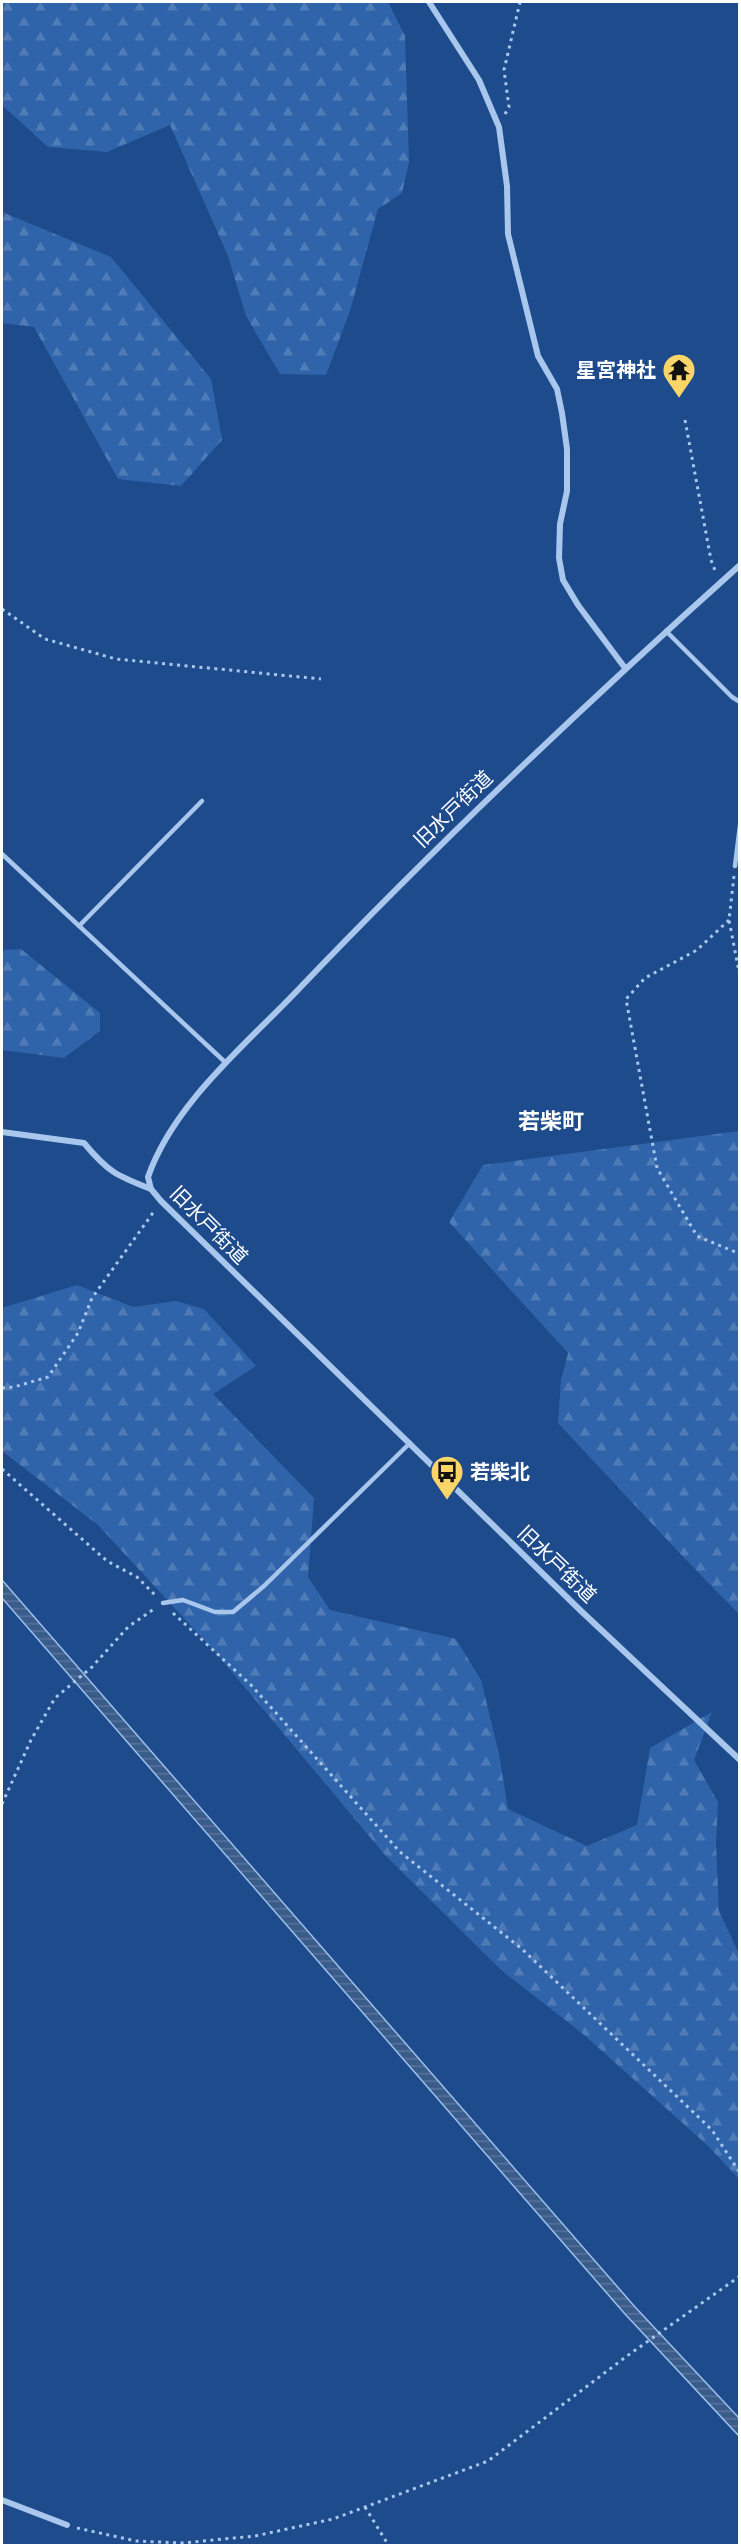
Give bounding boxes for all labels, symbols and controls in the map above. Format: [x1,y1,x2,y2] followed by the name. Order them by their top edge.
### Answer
[661,352,697,399] temple icon: 星宮神社
[576,358,656,382] place label: 星宮神社
[409,766,497,852] street label: 旧水戸街道
[518,1108,584,1135] district label: 若柴町
[165,1181,253,1269] street label: 旧水戸街道
[429,1454,465,1501] bus stop icon: 若柴北
[470,1460,530,1484] place label: 若柴北
[513,1521,601,1607] street label: 旧水戸街道

